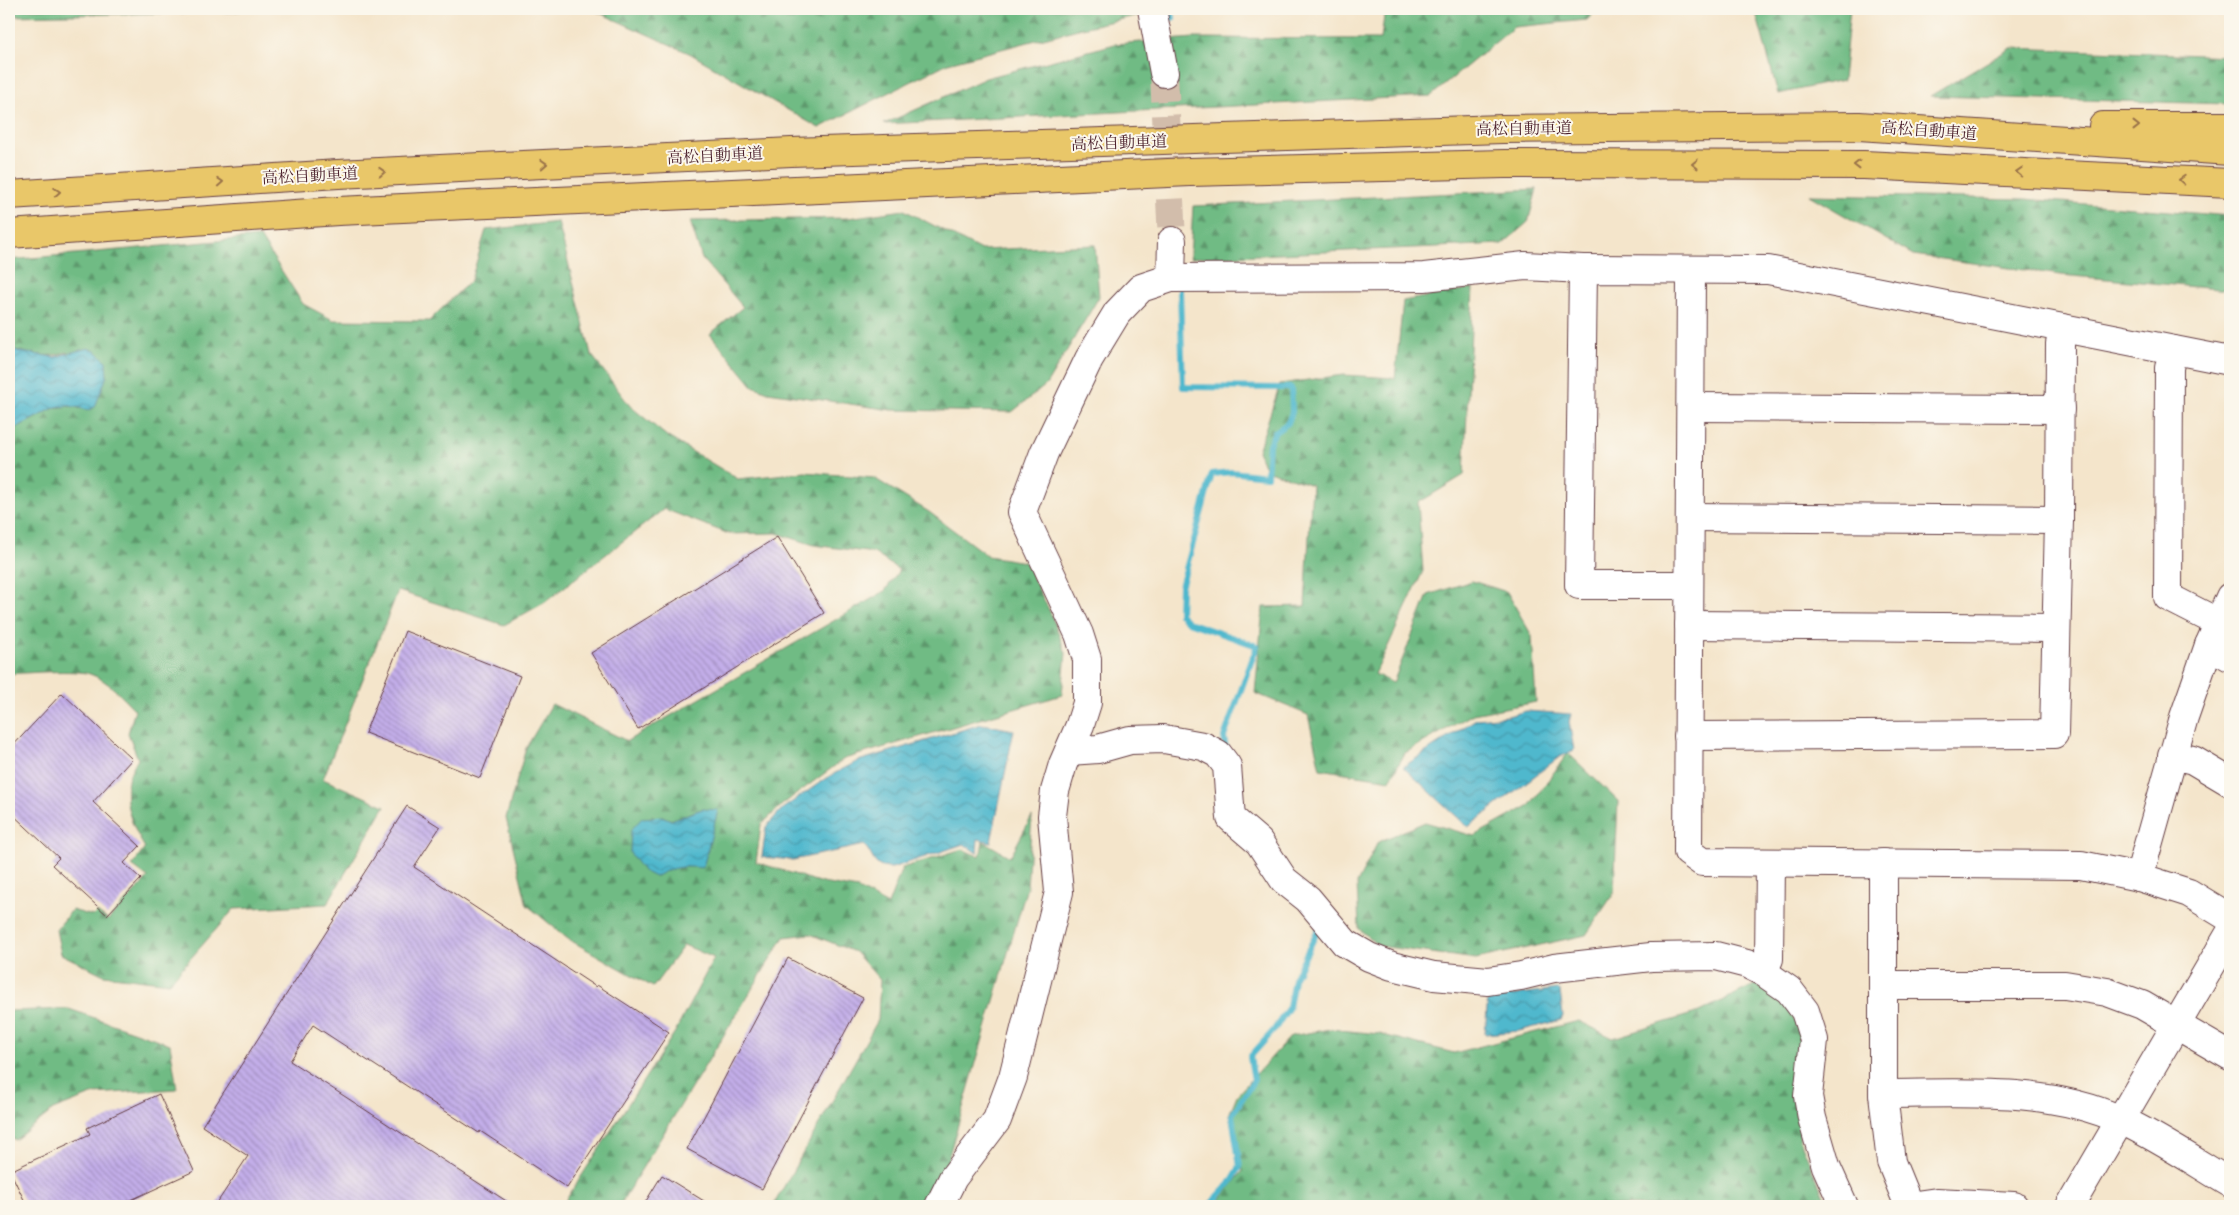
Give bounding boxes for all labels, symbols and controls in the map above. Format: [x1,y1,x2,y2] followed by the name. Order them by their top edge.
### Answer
[1476,118,1572,140] street label: 高松自動車道
[1880,118,1978,144] street label: 高松自動車道
[2132,121,2140,131] one-way arrow
[1071,131,1167,155] street label: 高松自動車道
[667,144,763,168] street label: 高松自動車道
[540,159,548,170] one-way arrow
[1690,159,1698,169] one-way arrow
[1853,159,1861,170] one-way arrow
[262,164,358,188] street label: 高松自動車道
[378,167,386,178] one-way arrow
[2015,167,2023,178] one-way arrow
[2177,175,2185,186] one-way arrow
[216,176,224,187] one-way arrow
[54,186,62,197] one-way arrow

